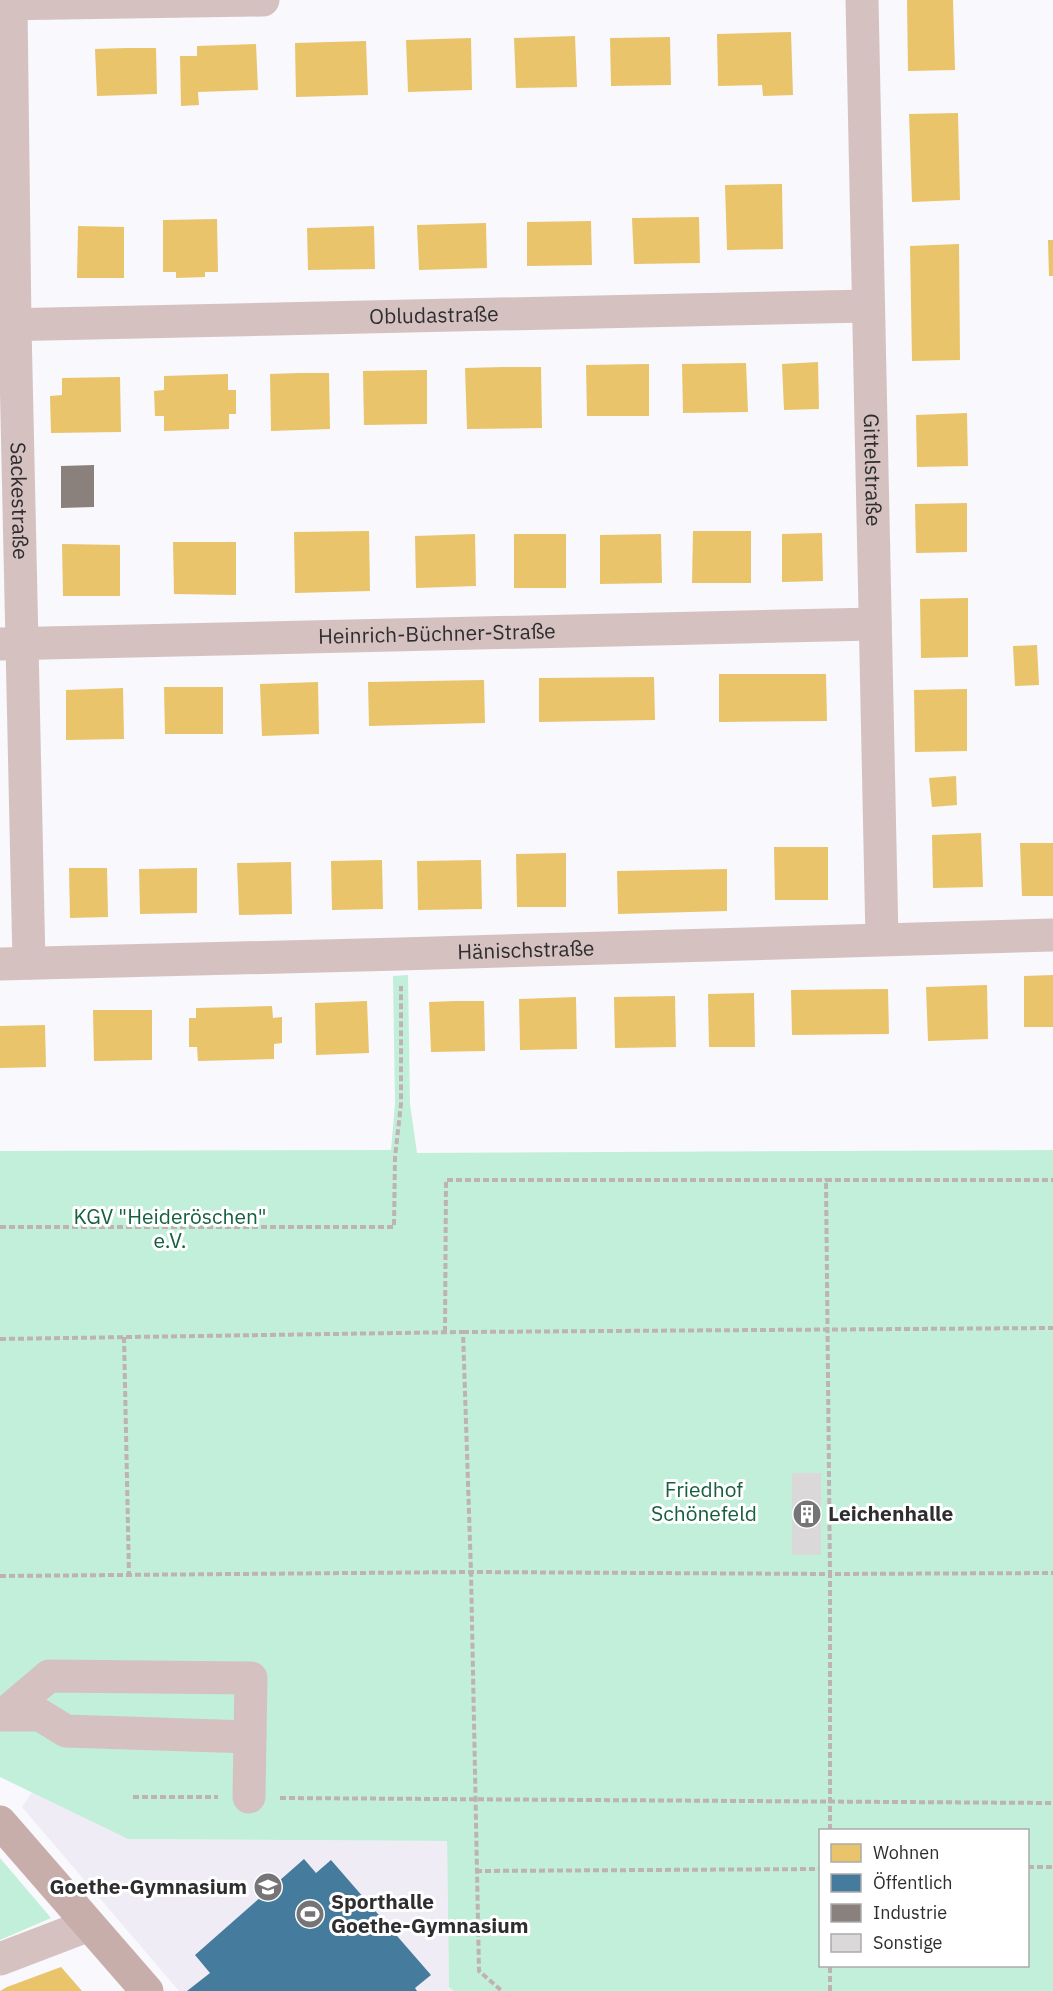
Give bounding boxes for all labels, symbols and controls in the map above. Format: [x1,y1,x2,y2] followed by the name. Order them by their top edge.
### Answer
[369,299,499,330] street label: Obludastraße
[858,413,888,527] street label: Gittelstraße
[5,442,35,560] street label: Sackestraße
[318,616,556,650] street label: Heinrich-Büchner-Straße
[457,933,595,965] street label: Hänischstraße
[74,1202,266,1254] park label: KGV "Heideröschen" e.V.
[651,1475,757,1527] park label: Friedhof Schönefeld
[791,1498,823,1530] building icon: Leichenhalle
[828,1499,953,1527] place label: Leichenhalle
[819,1829,1029,1967] legend
[873,1841,939,1864] text: Wohnen
[252,1871,284,1903] school or university icon: Goethe-Gymnasium
[873,1871,952,1894] text: Öffentlich
[49,1872,247,1900] place label: Goethe-Gymnasium
[331,1887,529,1939] place label: Sporthalle Goethe-Gymnasium
[294,1898,326,1930] sports icon: Sporthalle Goethe-Gymnasium
[873,1901,947,1924] text: Industrie
[873,1931,943,1954] text: Sonstige

